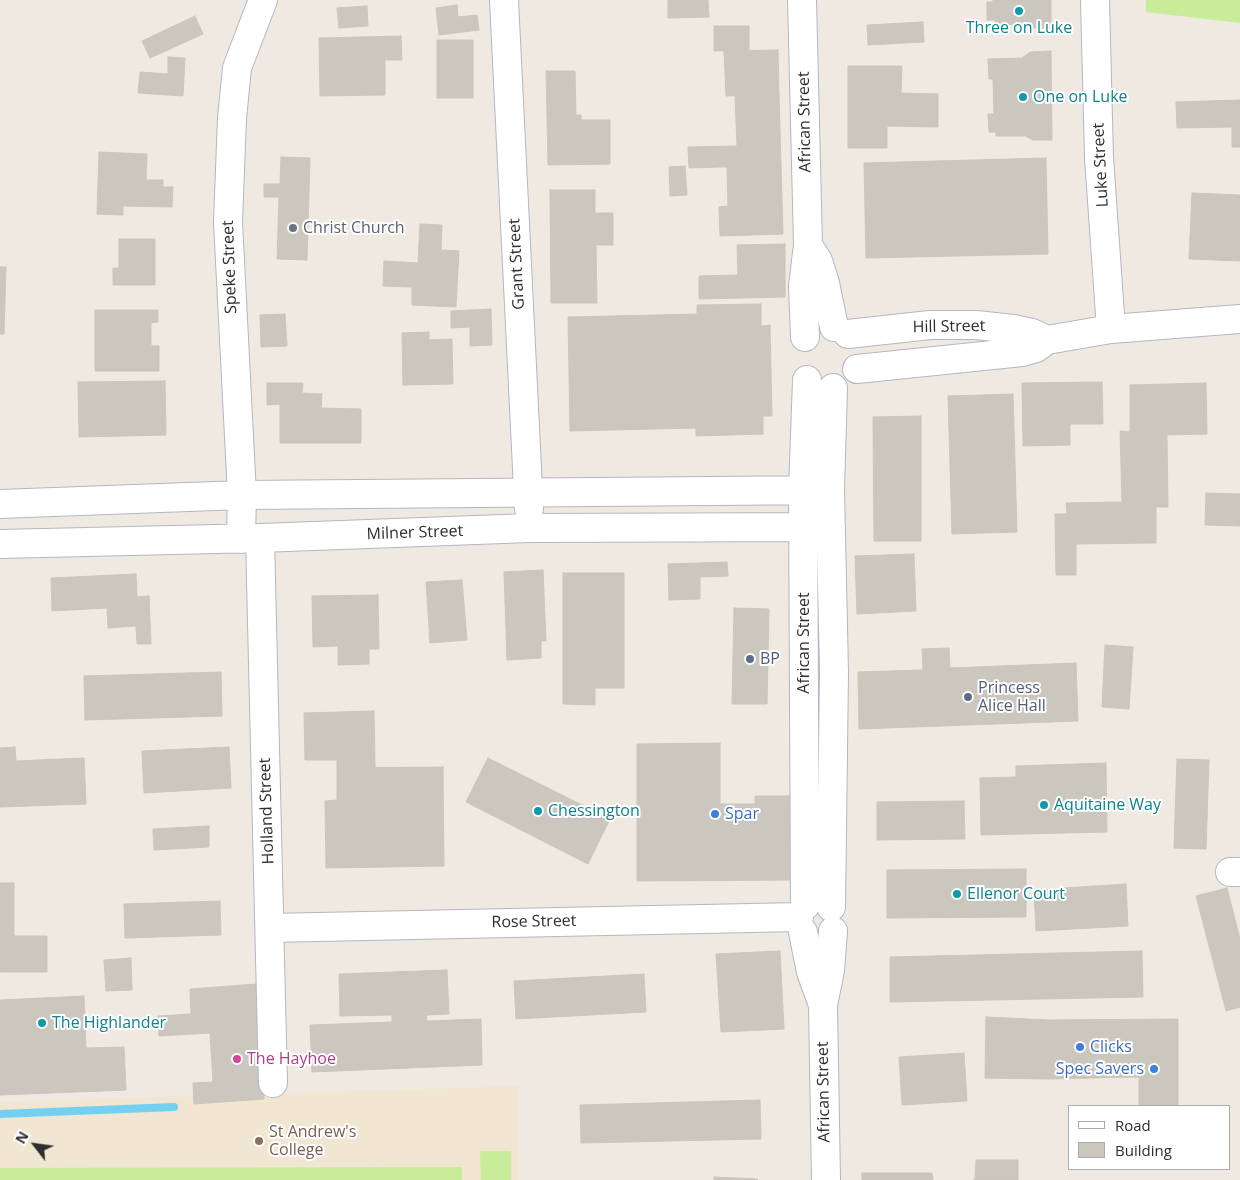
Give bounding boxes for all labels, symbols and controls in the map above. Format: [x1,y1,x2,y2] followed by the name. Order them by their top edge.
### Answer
[1013,5,1025,17] marker: Three on Luke
[966,18,1072,38] place label: Three on Luke
[795,71,815,173] street label: African Street
[1033,87,1128,107] place label: One on Luke
[1017,91,1029,103] marker: One on Luke
[1089,122,1113,208] street label: Luke Street
[303,218,405,238] place label: Christ Church
[505,218,529,310] street label: Grant Street
[219,220,241,314] street label: Speke Street
[287,222,299,234] marker: Christ Church
[912,317,986,337] street label: Hill Street
[366,522,464,544] street label: Milner Street
[794,592,814,694] street label: African Street
[760,649,780,669] place label: BP
[744,653,756,665] marker: BP
[978,678,1046,716] place label: Princess Alice Hall
[962,691,974,703] marker: Princess Alice Hall
[256,757,278,865] street label: Holland Street
[1054,795,1161,815] place label: Aquitaine Way
[1038,799,1050,811] marker: Aquitaine Way
[548,801,640,821] place label: Chessington
[725,804,759,824] place label: Spar
[532,805,544,817] marker: Chessington
[709,808,721,820] marker: Spar
[967,884,1065,904] place label: Ellenor Court
[951,888,963,900] marker: Ellenor Court
[491,912,577,932] street label: Rose Street
[52,1013,166,1033] place label: The Highlander
[36,1017,48,1029] marker: The Highlander
[1090,1037,1132,1057] place label: Clicks
[814,1041,834,1143] street label: African Street
[1074,1041,1086,1053] marker: Clicks
[247,1049,336,1069] place label: The Hayhoe
[231,1053,243,1065] marker: The Hayhoe
[1056,1059,1144,1079] place label: Spec Savers
[1148,1063,1160,1075] marker: Spec Savers
[1068,1105,1230,1170] legend
[1115,1115,1151,1135] text: Road
[10,1120,60,1170] north arrow
[269,1122,356,1160] place label: St Andrew's College
[10,1128,33,1147] text: N
[253,1135,265,1147] marker: St Andrew's College
[1115,1140,1172,1160] text: Building

